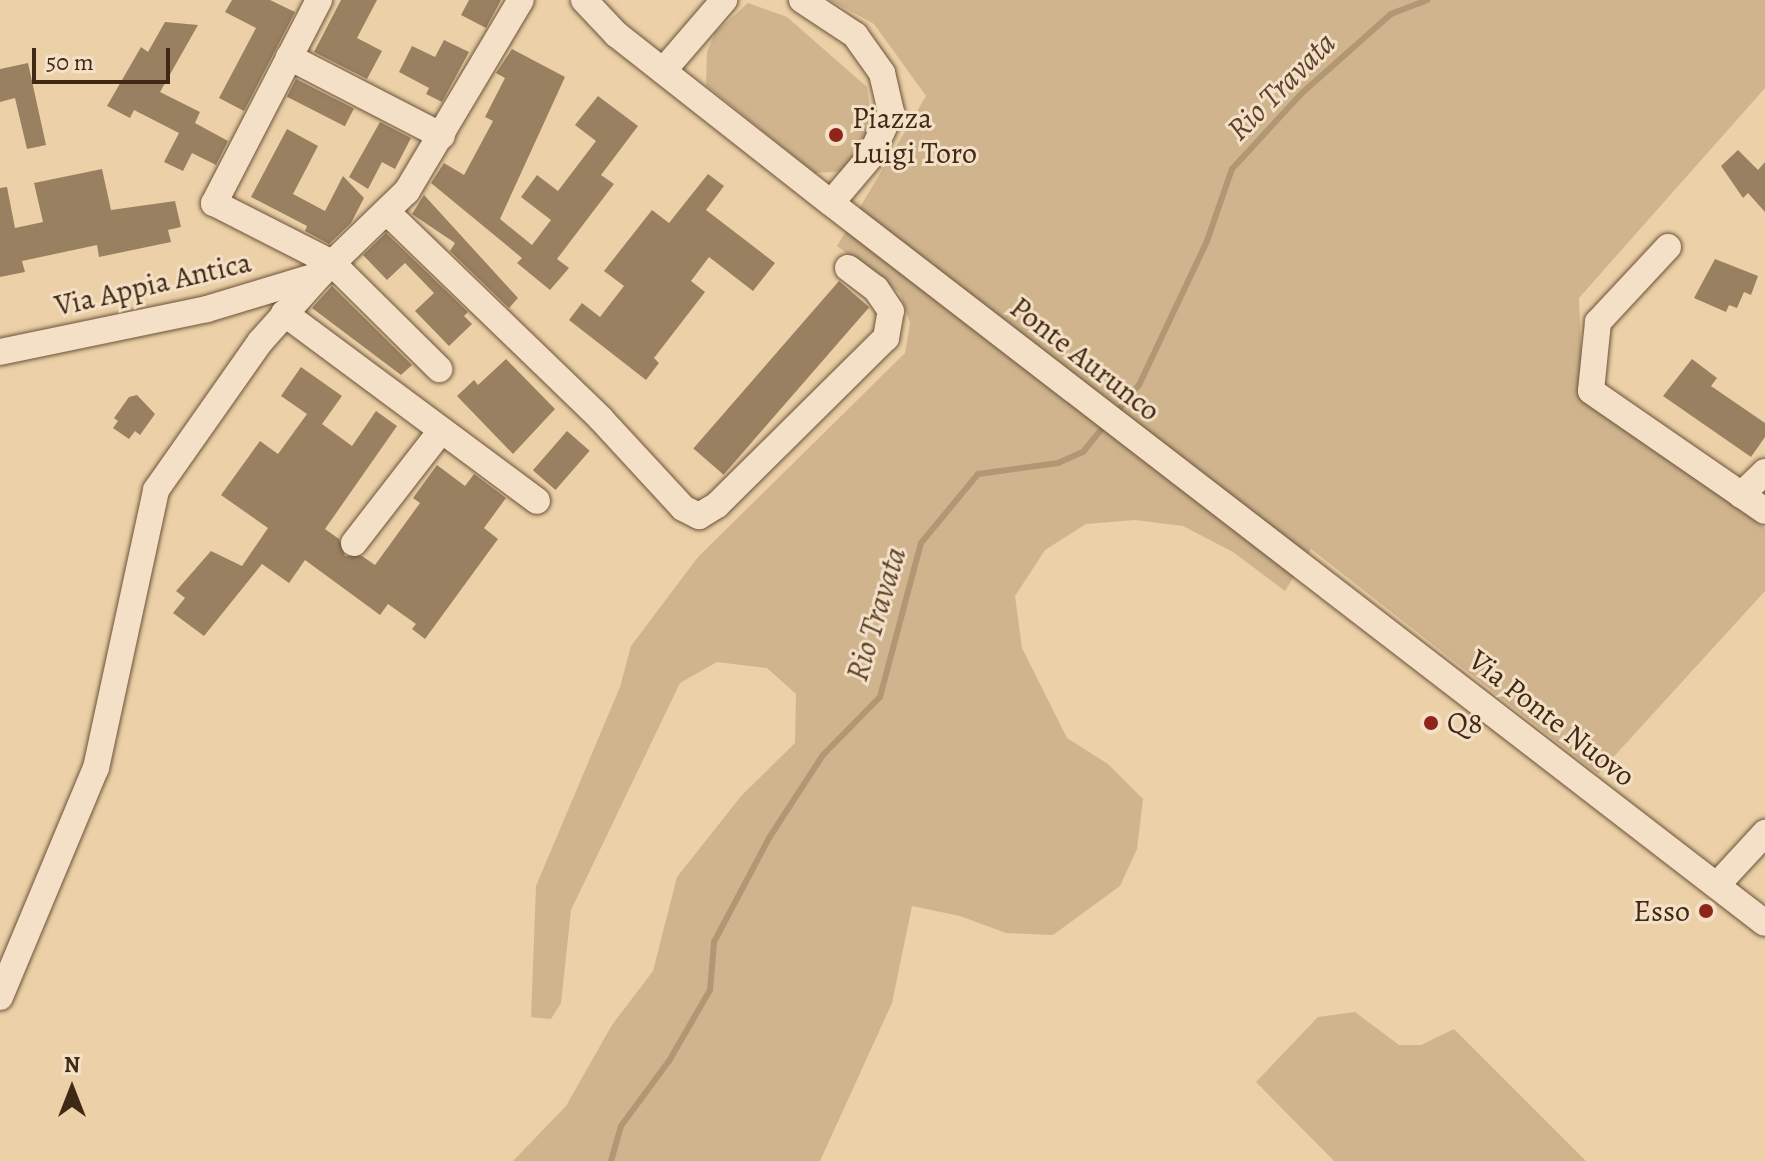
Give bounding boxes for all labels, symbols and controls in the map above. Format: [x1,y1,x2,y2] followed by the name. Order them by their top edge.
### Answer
[1219,24,1343,148] water label: Rio Travata
[36,32,174,82] scale bar
[46,46,94,78] text: 50 m
[852,100,977,170] place label: Piazza Luigi Toro
[827,126,845,144] marker: Piazza Luigi Toro
[51,244,255,324] street label: Via Appia Antica
[1003,289,1167,429] street label: Ponte Aurunco
[837,543,915,685] water label: Rio Travata
[1462,642,1642,794] street label: Via Ponte Nuovo
[1447,705,1482,741] place label: Q8
[1422,714,1440,732] marker: Q8
[1633,893,1690,929] place label: Esso
[1697,902,1715,920] marker: Esso
[32,1049,112,1129] north arrow
[64,1050,80,1080] text: N

